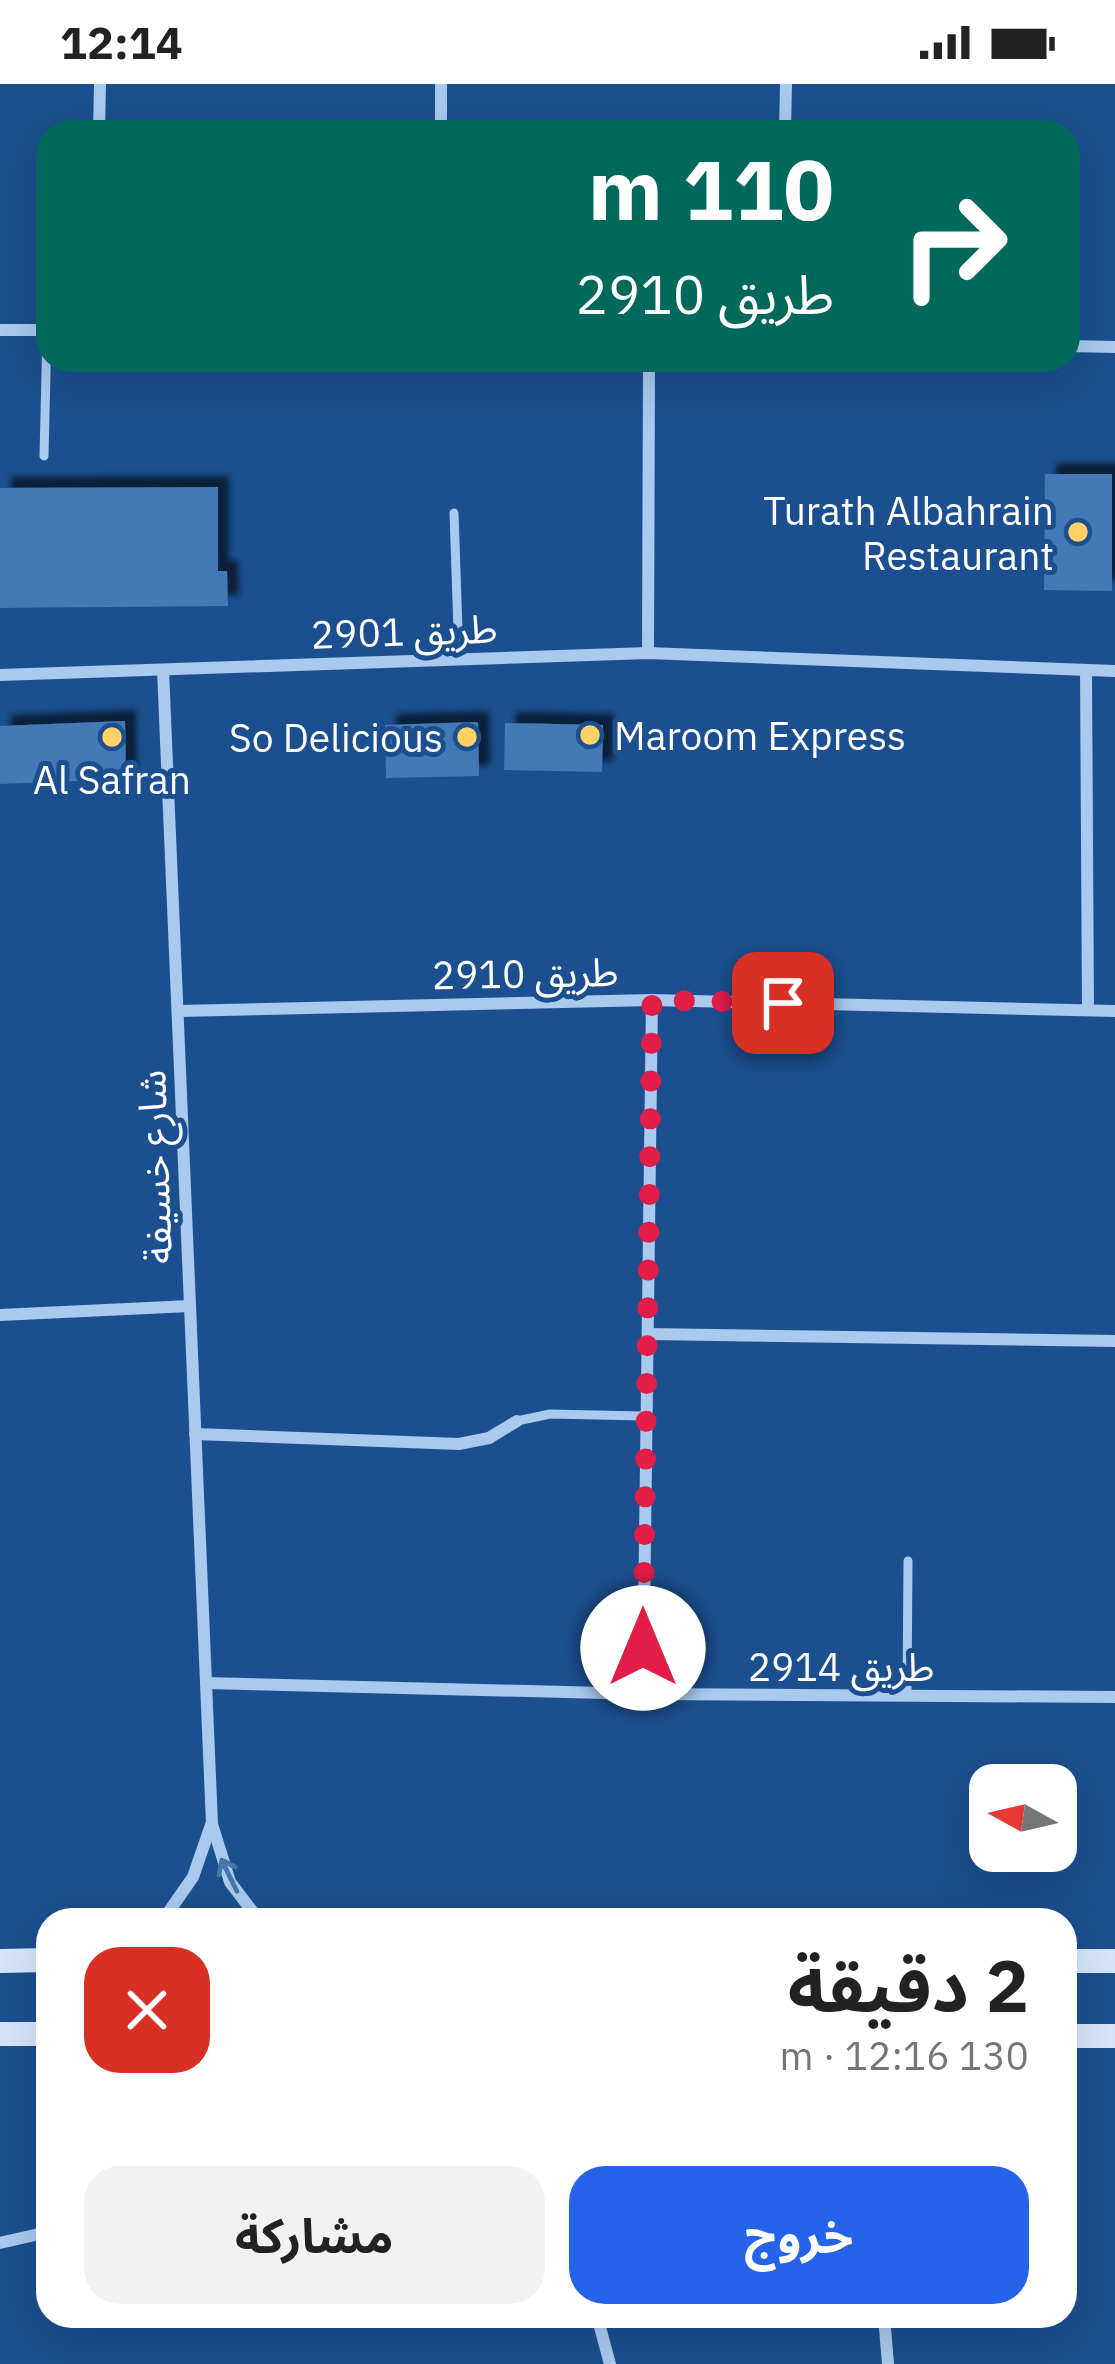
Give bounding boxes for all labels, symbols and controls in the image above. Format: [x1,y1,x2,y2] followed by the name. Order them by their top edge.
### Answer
[60,13,183,71] text: 12:14
[588,134,834,243] text: 110 m
[876,168,1032,324] icon: right
[576,259,834,329] text: طريق 2910
[763,485,1054,581] place label: Turath Albahrain Restaurant
[1065,519,1091,545] marker: Turath Albahrain Restaurant
[310,602,498,660] street label: طريق 2901
[614,710,906,761] place label: Maroom Express
[229,712,443,763] place label: So Delicious
[577,722,603,748] marker: Maroom Express
[99,724,125,750] marker: Al Safran
[454,724,480,750] marker: So Delicious
[33,754,191,805] place label: Al Safran
[431,946,619,1000] street label: طريق 2910
[732,952,834,1054] pin
[750,970,816,1036] icon: arrive
[125,1069,187,1265] street label: شارع خسيفة
[580,1585,706,1711] position arrow
[748,1641,934,1692] street label: طريق 2914
[969,1764,1077,1872] north arrow
[969,1764,1077,1872] map controls
[216,1858,239,1894] one-way arrow
[788,1938,1029,2032] text: 2 دقيقة
[84,1947,210,2073] button: close
[779,2030,1029,2081] text: 130 m · 12:16
[84,2166,545,2304] button: مشاركة
[569,2166,1029,2304] button: خروج

